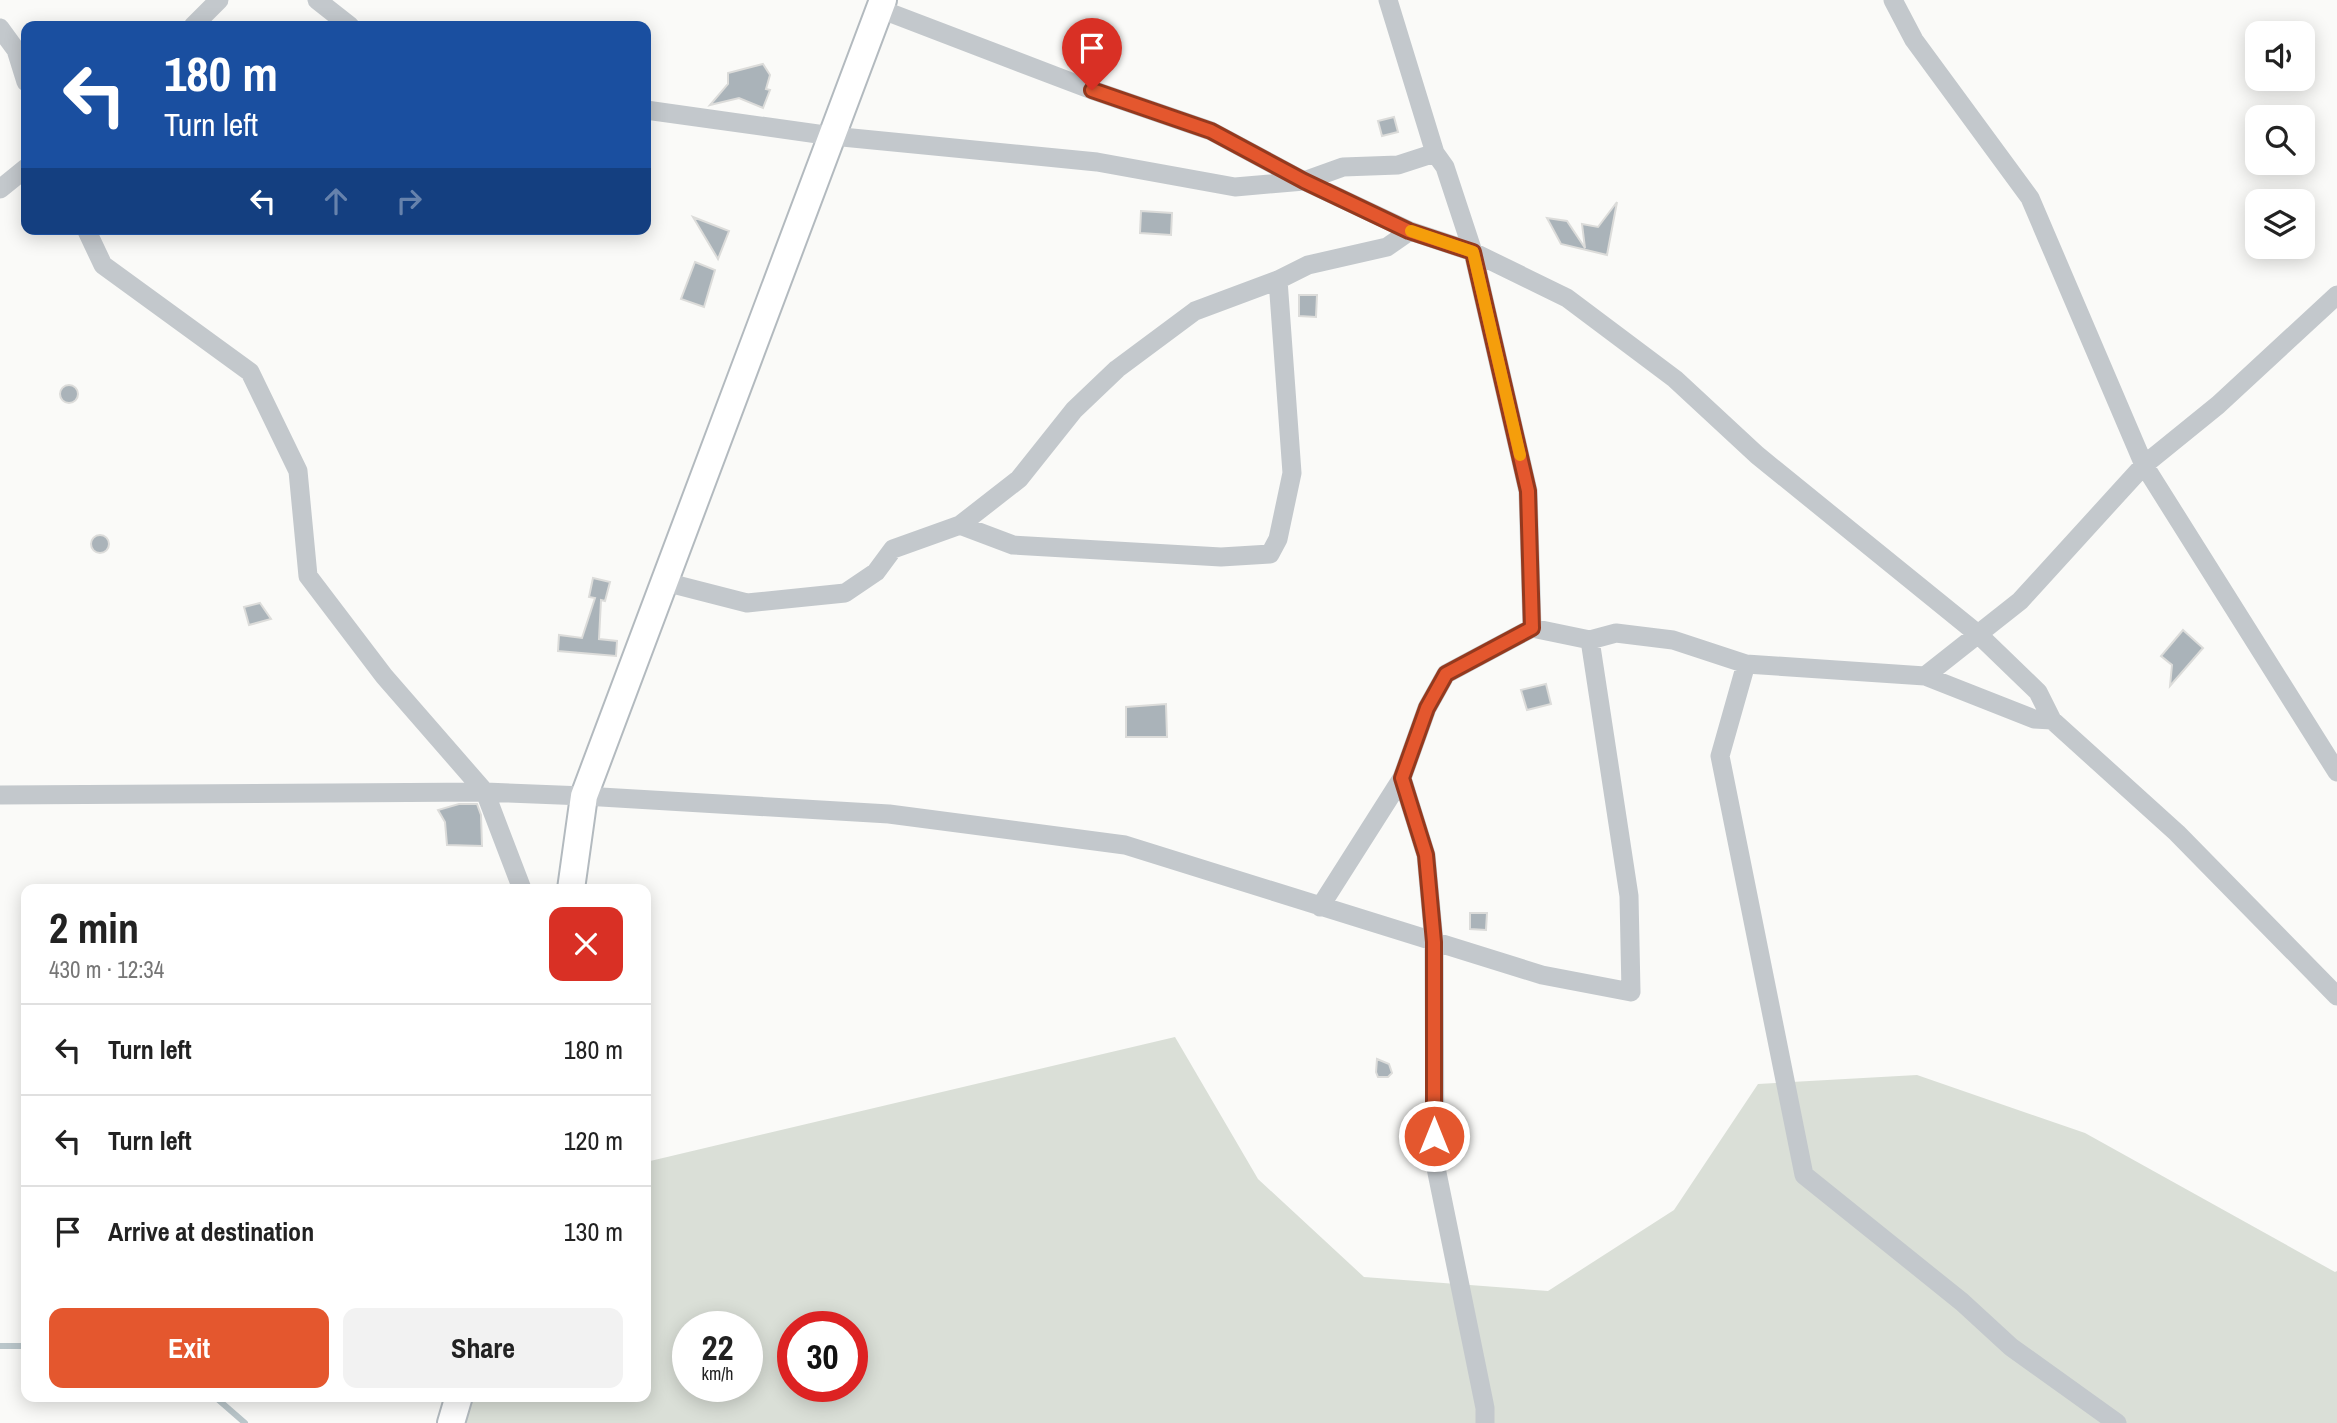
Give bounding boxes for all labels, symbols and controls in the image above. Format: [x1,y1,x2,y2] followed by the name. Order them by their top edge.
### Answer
[1062,18,1122,90] pin
[2245,21,2315,259] map controls
[2245,21,2315,91] button: sound
[1073,29,1111,67] icon: arrive
[164,40,278,106] text: 180 m
[49,49,140,140] icon: left
[164,103,258,146] text: Turn left
[2245,105,2315,175] button: search
[244,182,282,220] icon: left
[317,182,355,220] icon: ahead
[390,182,428,220] icon: right
[2245,189,2315,259] button: layers
[49,900,139,956] text: 2 min
[549,907,623,981] button: close
[49,954,164,985] text: 430 m · 12:34
[49,1031,87,1069] icon: left
[108,1032,192,1067] text: Turn left
[564,1032,623,1067] text: 180 m
[1397,1099,1471,1173] position arrow
[49,1122,87,1160] icon: left
[108,1123,192,1158] text: Turn left
[564,1123,623,1158] text: 120 m
[49,1213,87,1251] icon: arrive
[108,1214,314,1249] text: Arrive at destination
[564,1214,623,1249] text: 130 m
[49,1308,329,1388] button: Exit
[343,1308,623,1388] button: Share
[777,1311,868,1402] speed limit sign: 30
[702,1324,733,1371] text: 22
[702,1361,734,1386] text: km/h

